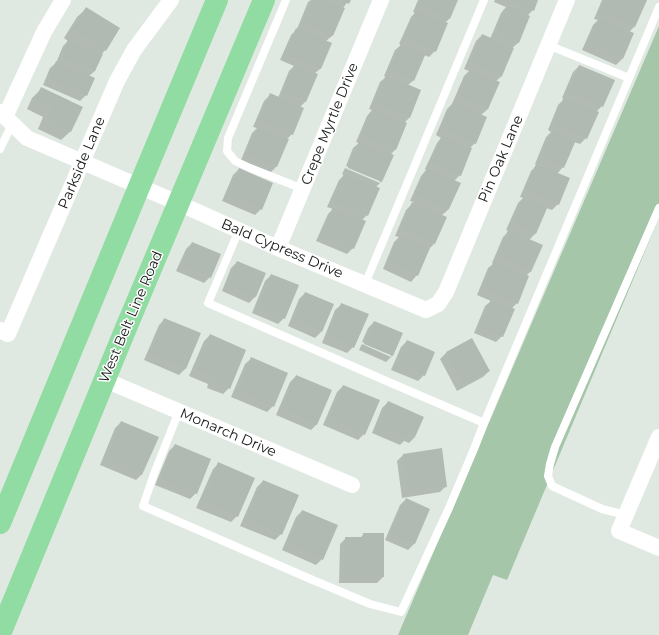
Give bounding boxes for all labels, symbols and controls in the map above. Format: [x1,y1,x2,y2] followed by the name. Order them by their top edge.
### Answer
[298,60,362,188] street label: Crepe Myrtle Drive
[475,113,527,205] street label: Pin Oak Lane
[55,114,109,212] street label: Parkside Lane
[219,216,345,282] street label: Bald Cypress Drive
[96,249,166,385] street label: West Belt Line Road
[177,405,279,461] street label: Monarch Drive

